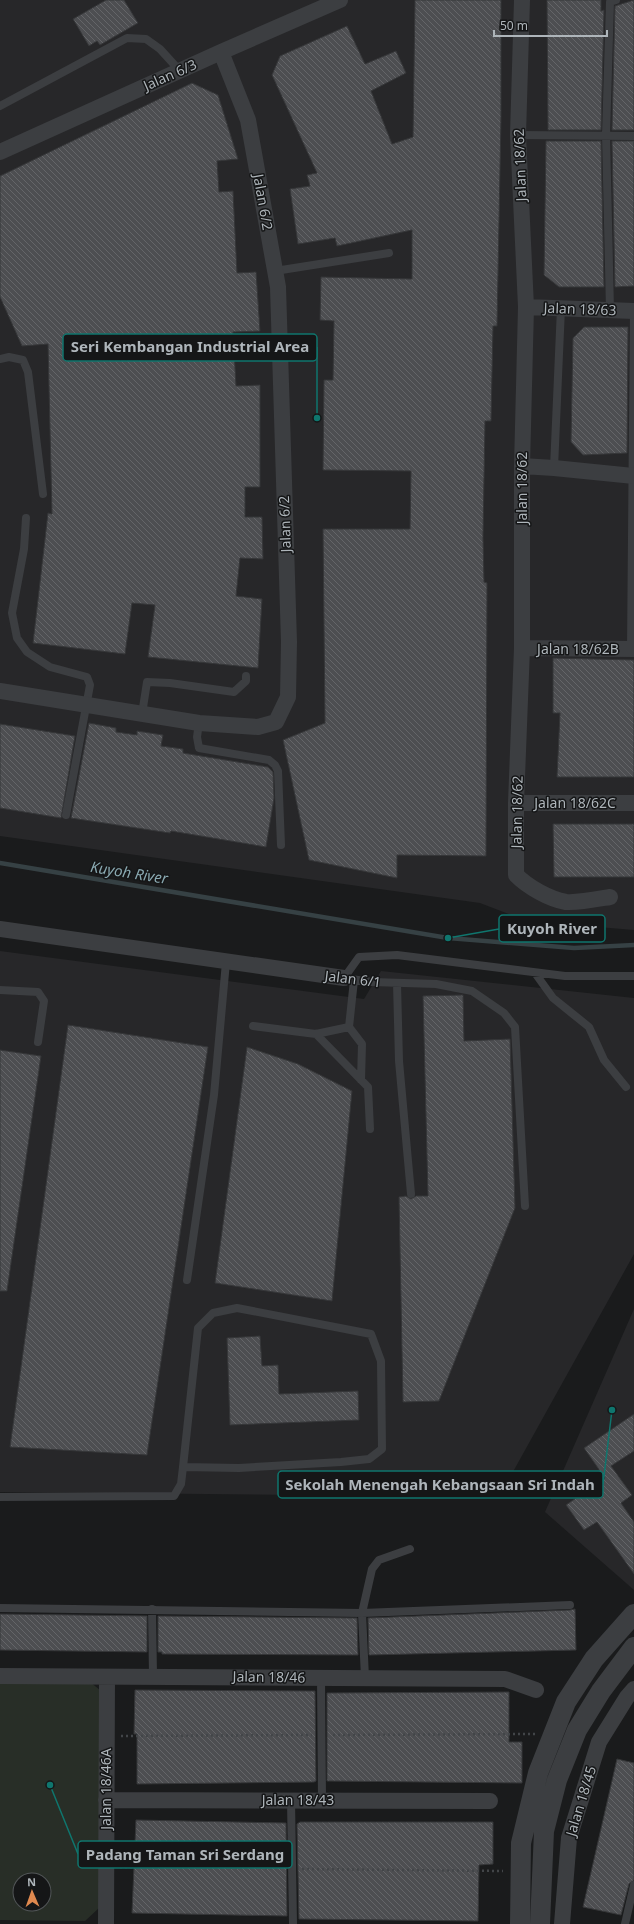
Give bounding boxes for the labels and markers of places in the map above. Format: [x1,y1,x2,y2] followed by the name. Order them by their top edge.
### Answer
[63,334,317,361] callout: Seri Kembangan Industrial Area
[499,915,605,942] callout: Kuyoh River
[278,1471,603,1498] callout: Sekolah Menengah Kebangsaan Sri Indah
[78,1841,292,1868] callout: Padang Taman Sri Serdang

